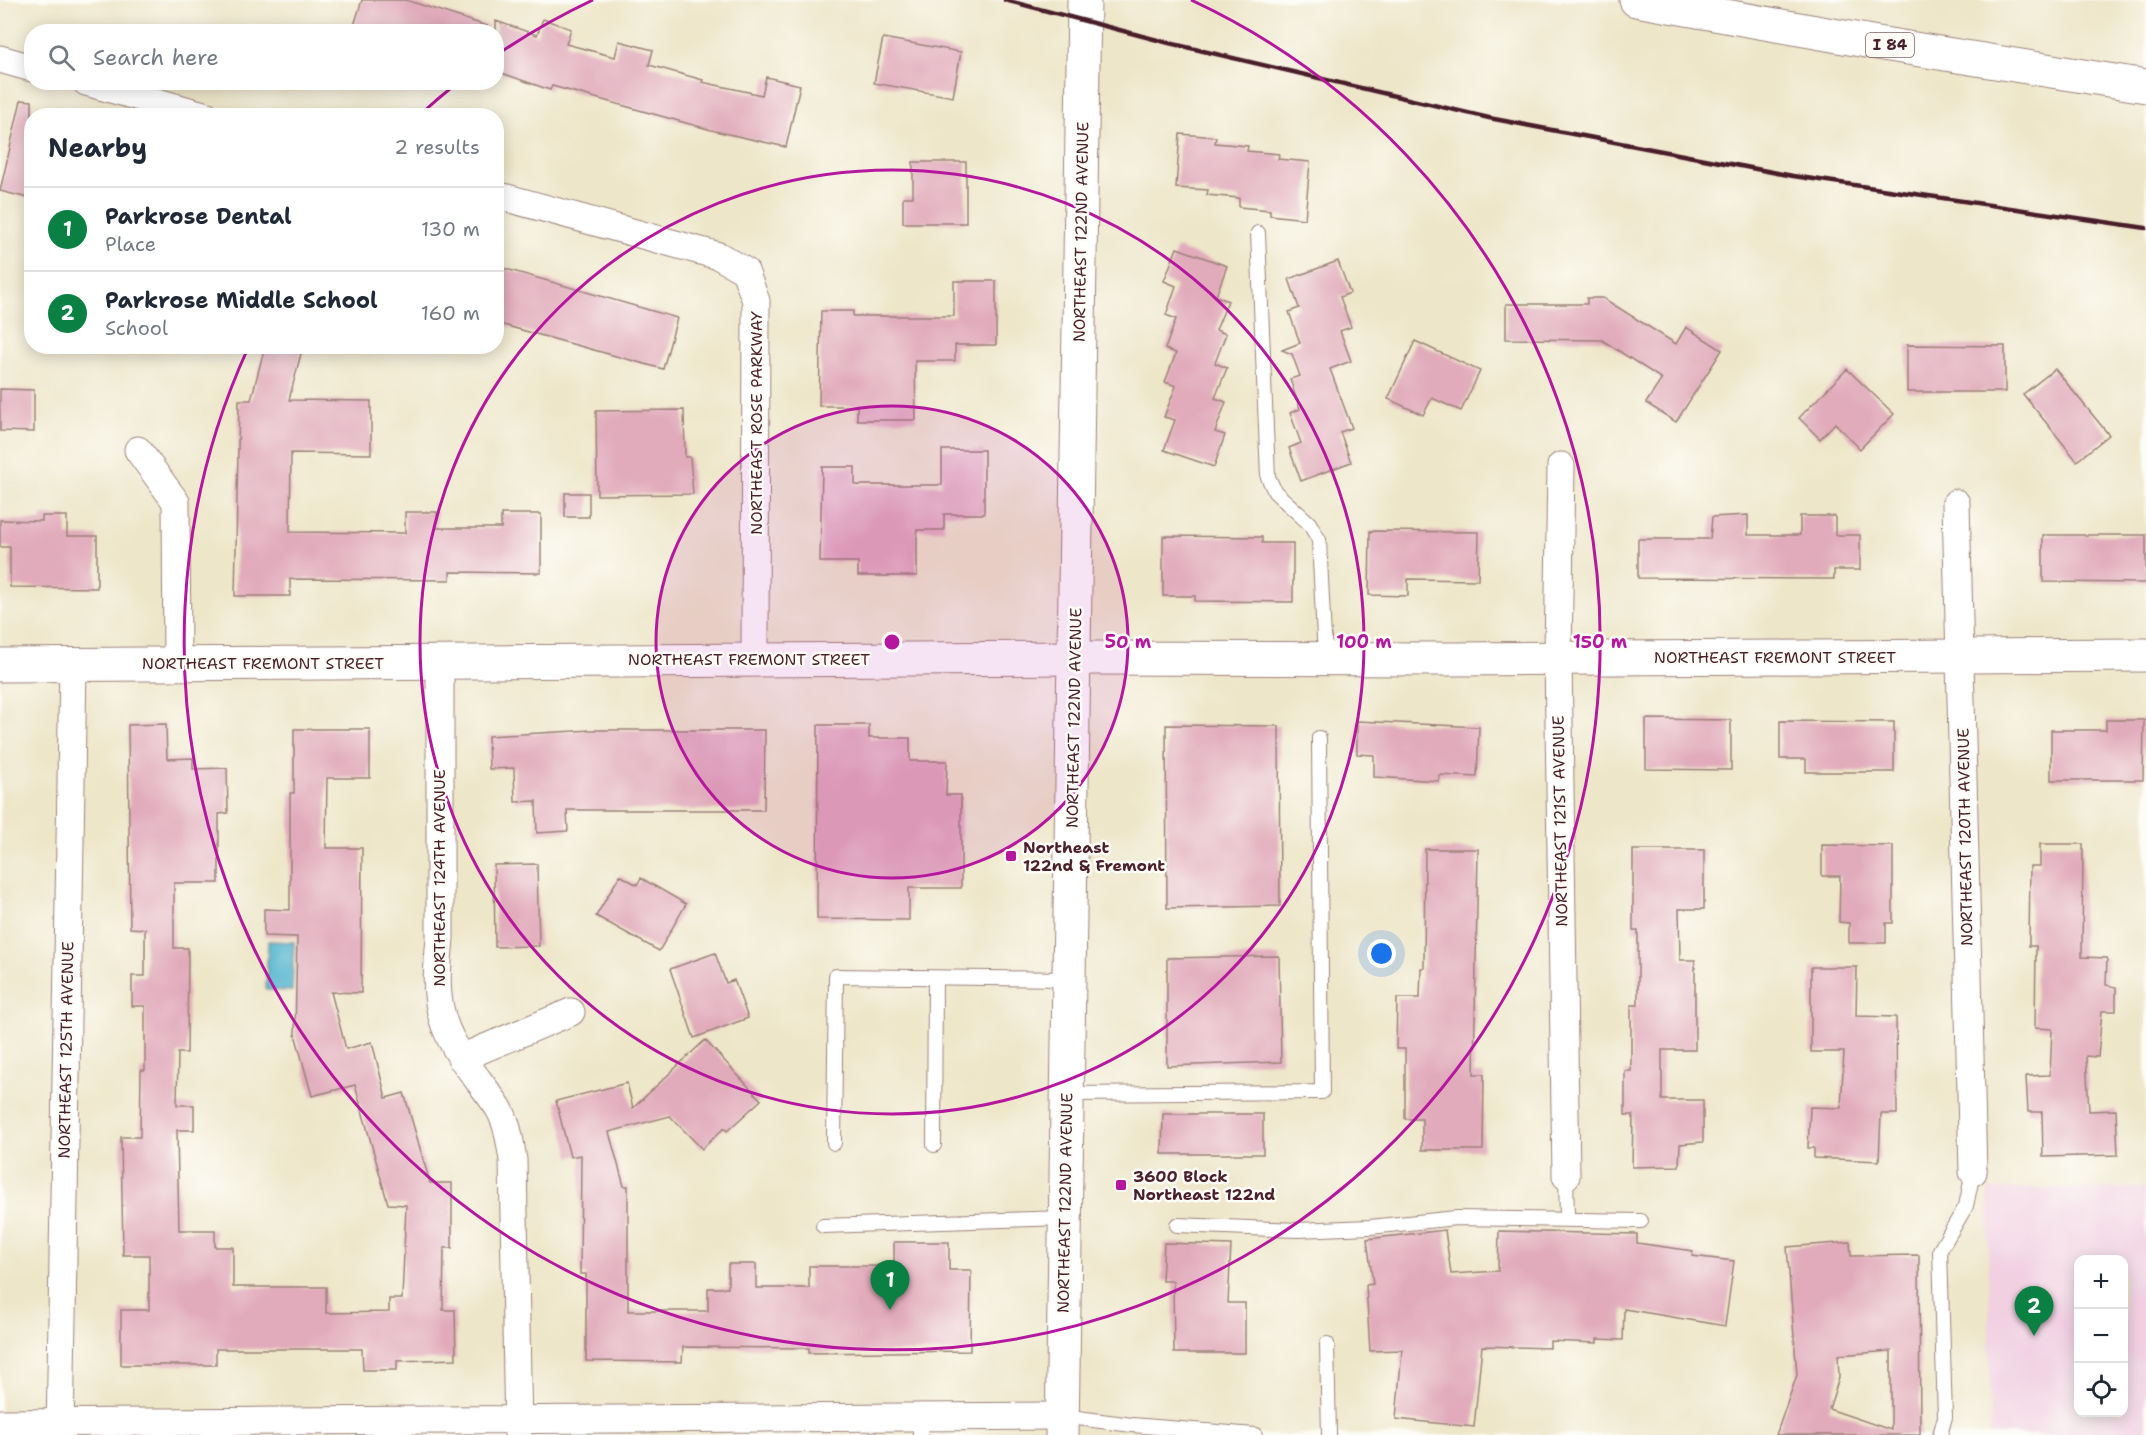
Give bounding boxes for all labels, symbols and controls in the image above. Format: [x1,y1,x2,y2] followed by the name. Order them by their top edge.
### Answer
[24,24,504,90] search box
[1866,33,1914,57] road number: I 84
[45,41,78,74] icon: search
[93,43,219,72] text: Search here
[1069,122,1093,342] street label: NORTHEAST 122ND AVENUE
[48,130,147,165] text: Nearby
[394,134,480,160] text: 2 results
[105,202,292,231] text: Parkrose Dental
[63,216,72,242] text: 1
[421,216,480,242] text: 130 m
[105,231,156,257] text: Place
[105,286,378,315] text: Parkrose Middle School
[61,300,75,326] text: 2
[421,300,480,326] text: 160 m
[746,311,767,535] street label: NORTHEAST ROSE PARKWAY
[105,315,168,341] text: School
[1062,608,1086,828] street label: NORTHEAST 122ND AVENUE
[1105,630,1152,654] text: 50 m
[1336,630,1392,654] text: 100 m
[1573,630,1628,654] text: 150 m
[882,632,902,652] centre of rings
[1654,647,1896,668] street label: NORTHEAST FREMONT STREET
[628,649,870,670] street label: NORTHEAST FREMONT STREET
[142,653,384,674] street label: NORTHEAST FREMONT STREET
[1548,715,1572,927] street label: NORTHEAST 121ST AVENUE
[1953,728,1977,946] street label: NORTHEAST 120TH AVENUE
[429,769,450,987] street label: NORTHEAST 124TH AVENUE
[1023,837,1165,876] place label: Northeast 122nd & Fremont
[1004,849,1018,863] marker: Northeast 122nd & Fremont
[1367,939,1396,968] your location
[54,941,78,1159] street label: NORTHEAST 125TH AVENUE
[1053,1093,1077,1313] street label: NORTHEAST 122ND AVENUE
[1133,1166,1275,1205] place label: 3600 Block Northeast 122nd
[1114,1178,1128,1192] marker: 3600 Block Northeast 122nd
[2074,1255,2128,1417] map controls
[2074,1255,2128,1309] button: +
[870,1260,910,1310] pin: 1
[2014,1286,2054,1336] pin: 2
[2074,1309,2128,1363] button: −
[2074,1363,2128,1417] button: locate

